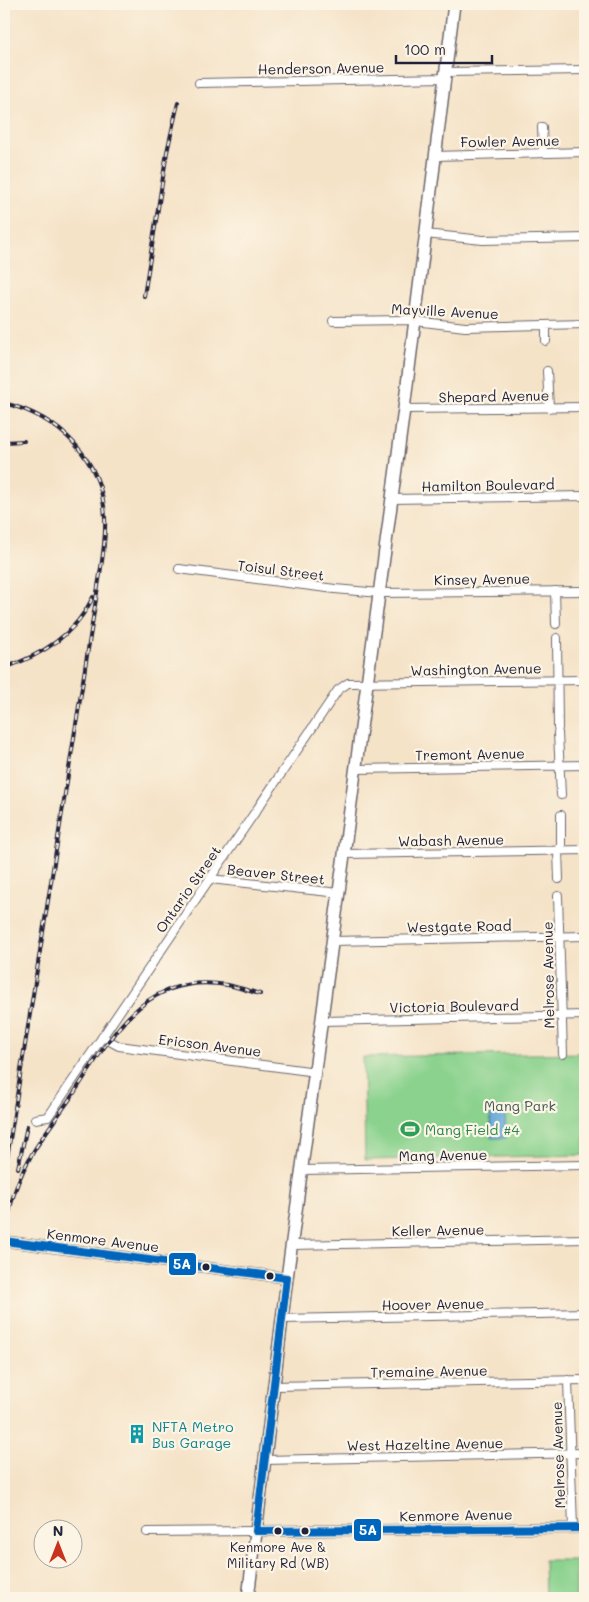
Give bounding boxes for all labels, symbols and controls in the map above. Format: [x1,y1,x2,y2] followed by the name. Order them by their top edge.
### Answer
[396,32,493,64] scale bar
[404,39,446,59] text: 100 m
[257,57,385,79] street label: Henderson Avenue
[460,131,560,151] street label: Fowler Avenue
[391,299,499,323] street label: Mayville Avenue
[439,386,549,406] street label: Shepard Avenue
[421,474,555,496] street label: Hamilton Boulevard
[236,555,326,585] street label: Toisul Street
[434,569,530,589] street label: Kinsey Avenue
[410,658,542,680] street label: Washington Avenue
[415,744,525,764] street label: Tremont Avenue
[398,830,504,850] street label: Wabash Avenue
[151,842,225,936] street label: Ontario Street
[226,859,326,889] street label: Beaver Street
[406,916,512,936] street label: Westgate Road
[538,921,558,1029] street label: Melrose Avenue
[389,995,519,1017] street label: Victoria Boulevard
[158,1029,262,1061] street label: Ericson Avenue
[484,1096,556,1115] park label: Mang Park
[399,1118,421,1140] sports icon: Mang Field #4
[425,1120,520,1139] place label: Mang Field #4
[398,1145,488,1165] street label: Mang Avenue
[391,1220,485,1240] street label: Keller Avenue
[46,1224,160,1256] street label: Kenmore Avenue
[168,1252,197,1276] line badge: 5A
[173,1254,191,1273] text: 5A
[201,1262,211,1272] unlabelled marker
[265,1271,275,1281] unlabelled marker
[382,1294,484,1314] street label: Hoover Avenue
[370,1360,488,1382] street label: Tremaine Avenue
[547,1401,569,1509] street label: Melrose Avenue
[152,1417,233,1452] place label: NFTA Metro Bus Garage
[126,1423,148,1445] building icon: NFTA Metro Bus Garage
[346,1433,504,1455] street label: West Hazeltine Avenue
[399,1505,513,1525] street label: Kenmore Avenue
[353,1518,382,1542] line badge: 5A
[32,1520,82,1570] north arrow
[359,1520,377,1539] text: 5A
[53,1521,63,1540] text: N
[273,1526,283,1536] marker: Kenmore Ave & Military Rd (WB)
[300,1526,310,1536] unlabelled marker
[227,1538,329,1571] place label: Kenmore Ave & Military Rd (WB)

